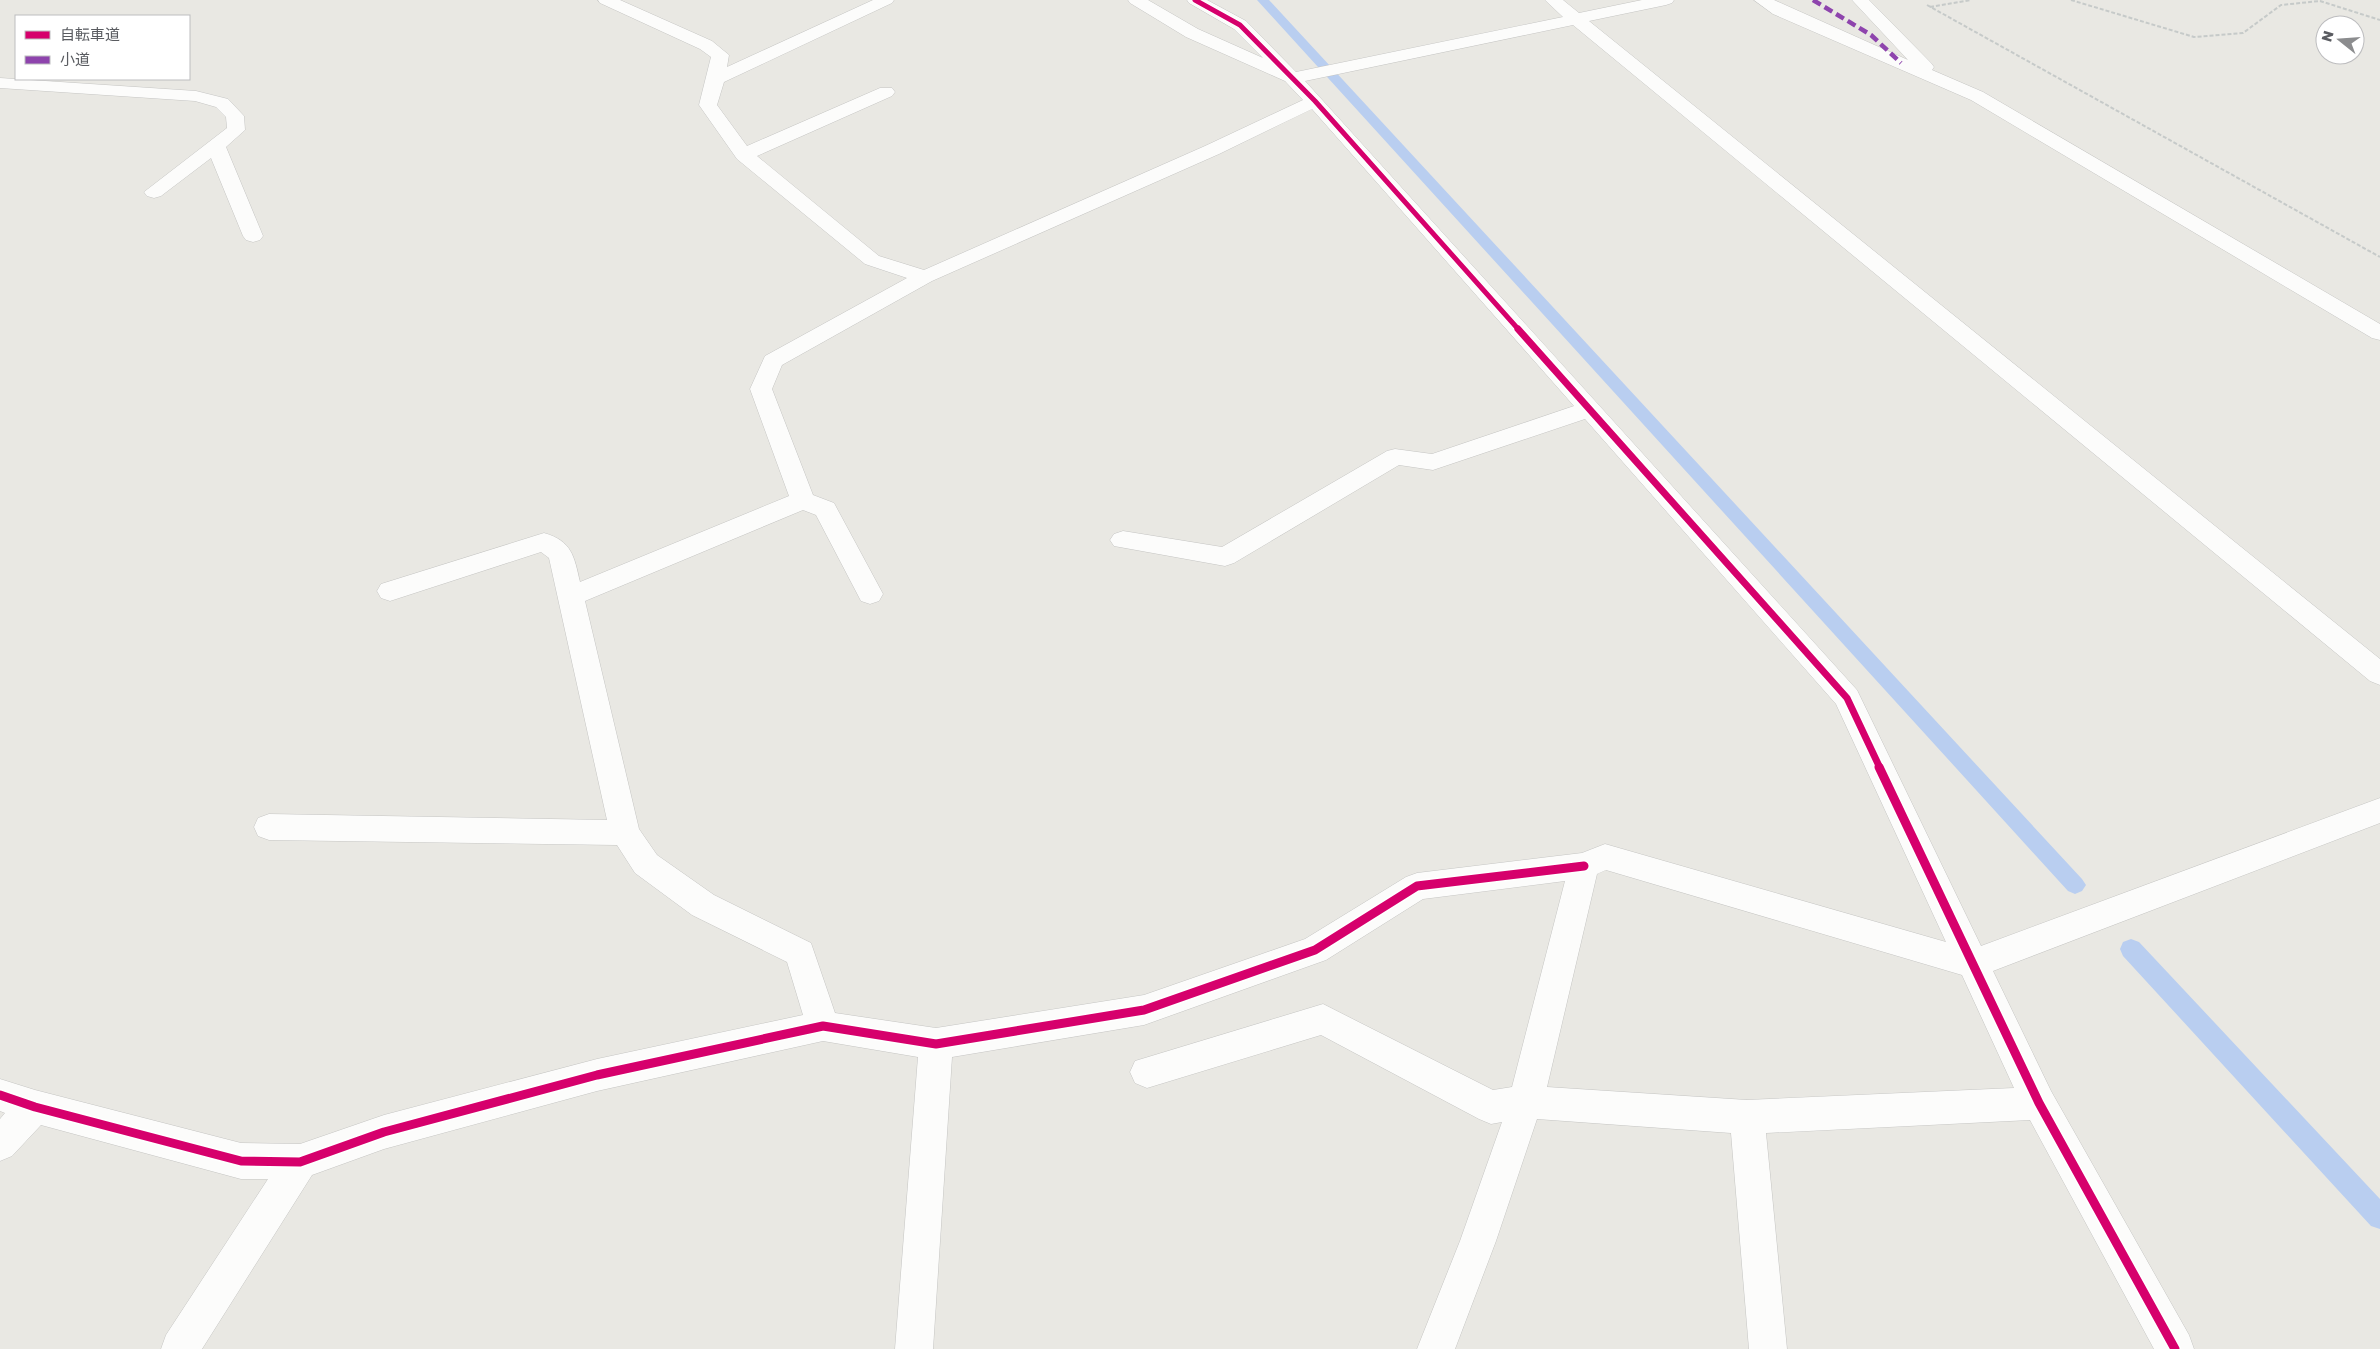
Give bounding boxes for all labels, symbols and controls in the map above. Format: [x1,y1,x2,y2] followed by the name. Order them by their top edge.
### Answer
[15,15,190,80] legend
[2315,15,2365,65] north arrow
[60,25,120,43] text: 自転車道
[2317,28,2337,44] text: N
[60,50,90,68] text: 小道

